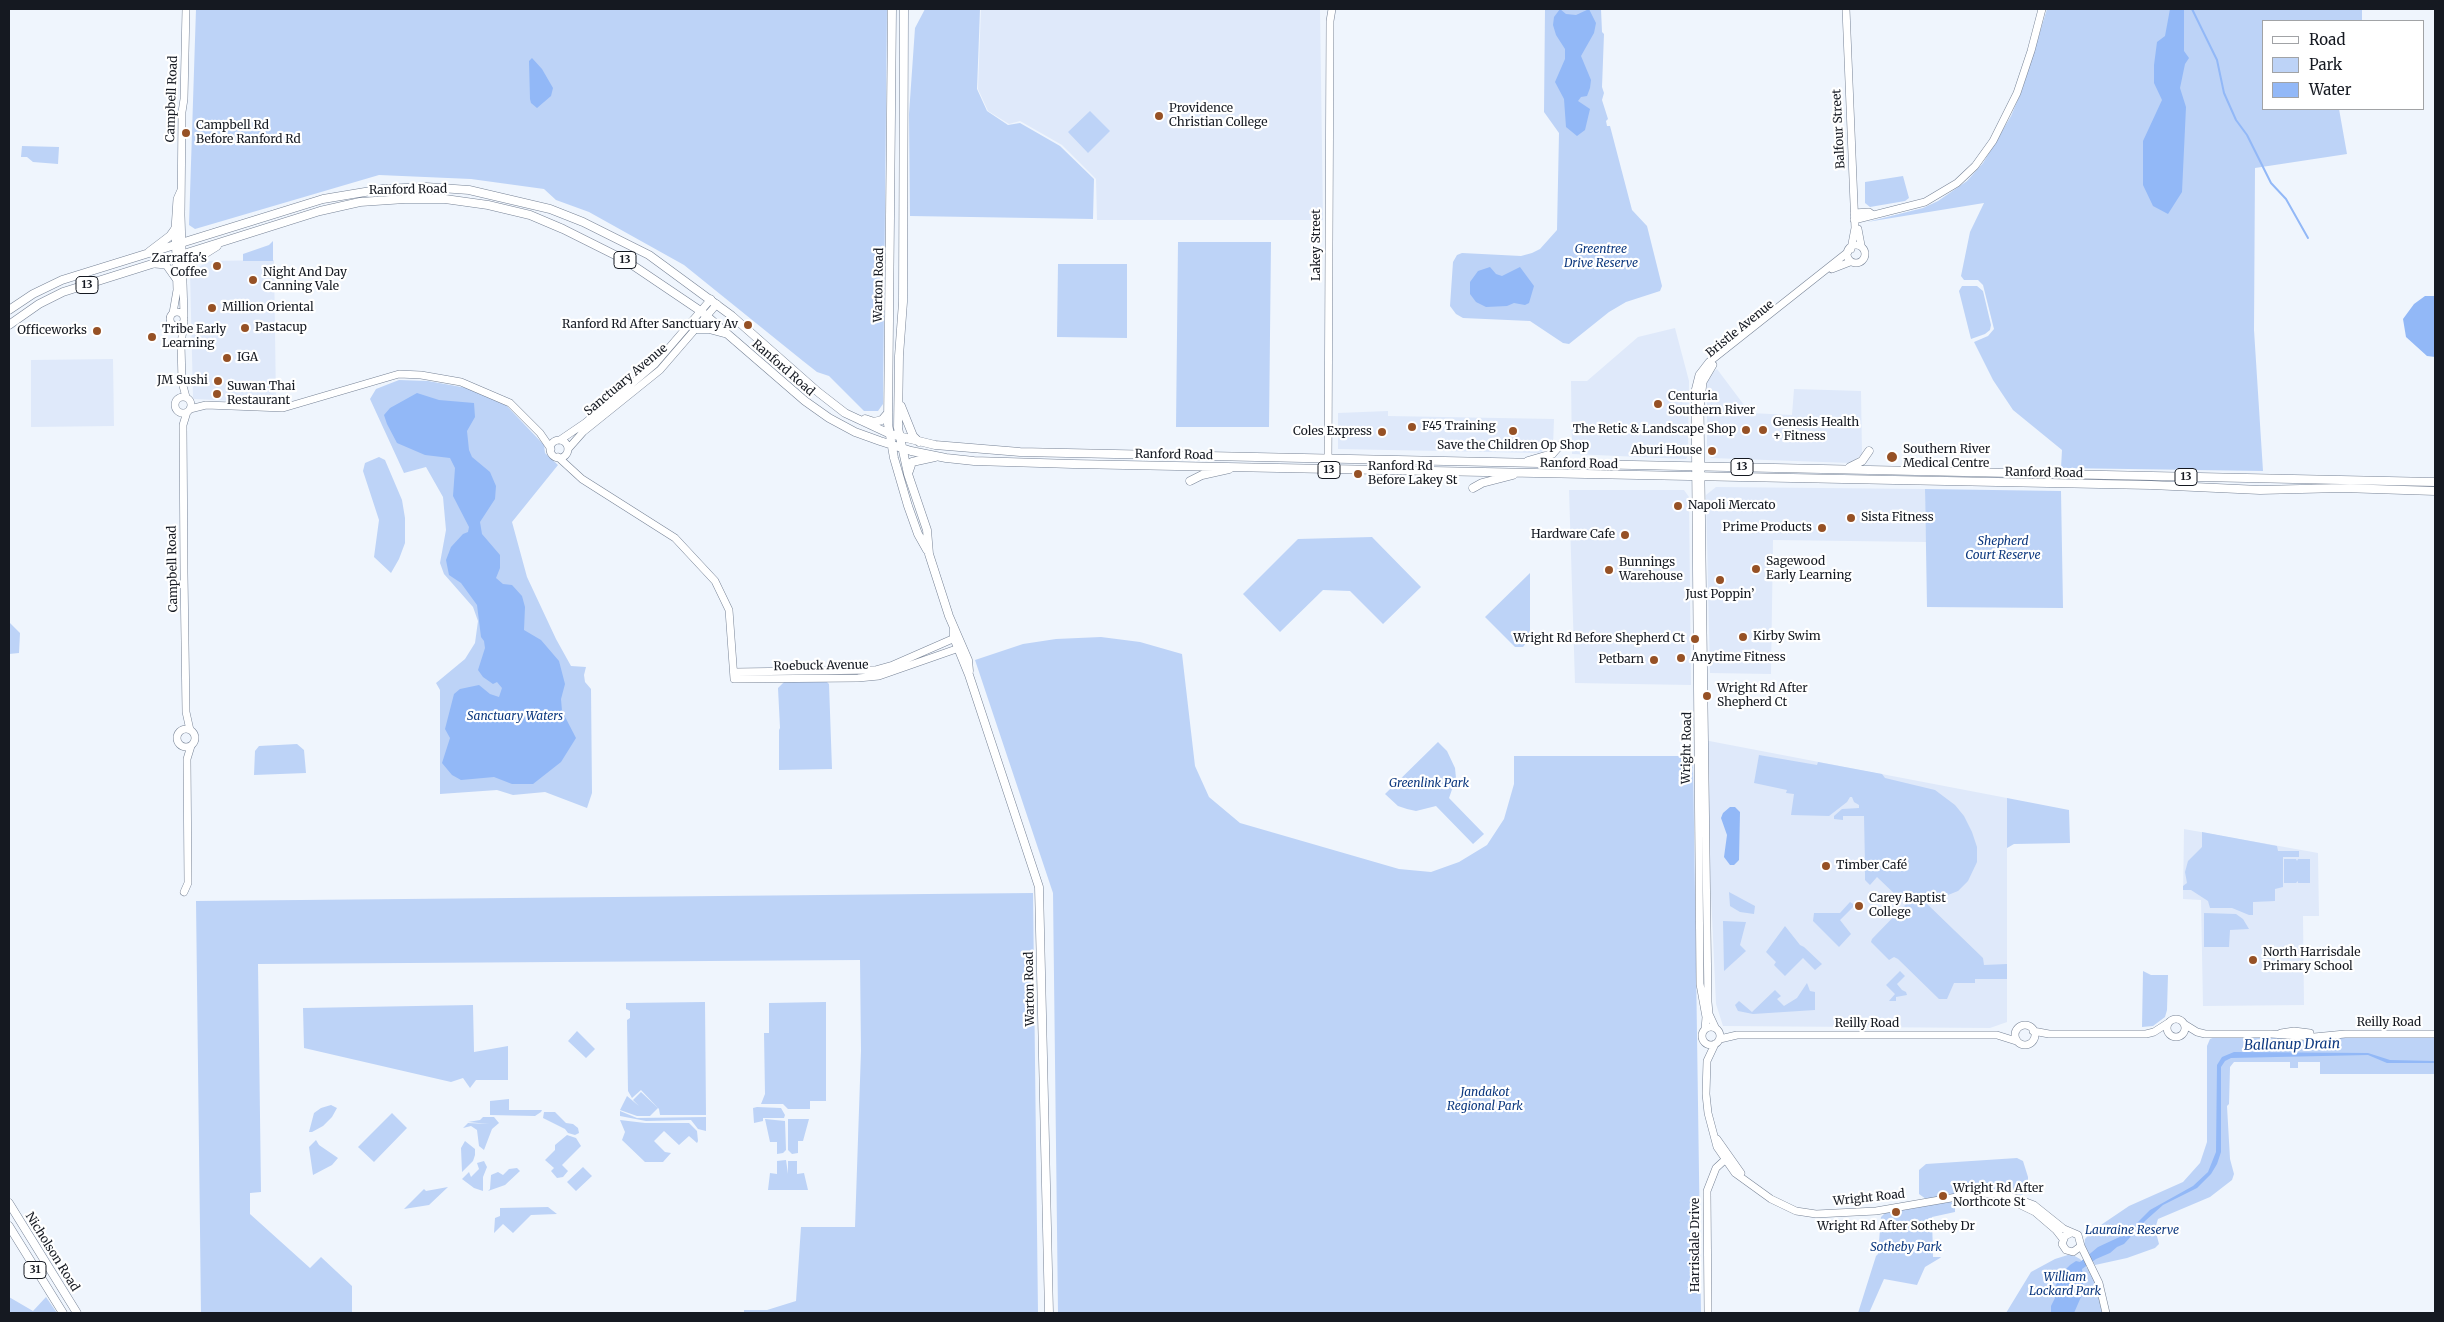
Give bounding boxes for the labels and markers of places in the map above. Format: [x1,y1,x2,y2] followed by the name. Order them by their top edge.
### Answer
[1169,102,1268,130] place label: Providence Christian College
[1153,110,1165,122] marker: Providence Christian College
[196,119,301,147] place label: Campbell Rd Before Ranford Rd
[180,127,192,139] marker: Campbell Rd Before Ranford Rd
[152,252,207,280] place label: Zarraffa's Coffee
[211,260,223,272] marker: Zarraffa's Coffee
[263,266,347,294] place label: Night And Day Canning Vale
[247,274,259,286] marker: Night And Day Canning Vale
[222,301,314,315] place label: Million Oriental
[206,302,218,314] marker: Million Oriental
[562,318,738,332] place label: Ranford Rd After Sanctuary Av
[742,319,754,331] marker: Ranford Rd After Sanctuary Av
[255,321,307,335] place label: Pastacup
[239,322,251,334] marker: Pastacup
[162,323,226,351] place label: Tribe Early Learning
[17,324,87,338] place label: Officeworks
[91,325,103,337] marker: Officeworks
[146,331,158,343] marker: Tribe Early Learning
[237,351,258,365] place label: IGA
[221,352,233,364] marker: IGA
[157,374,208,388] place label: JM Sushi
[212,375,224,387] marker: JM Sushi
[227,380,295,408] place label: Suwan Thai Restaurant
[211,388,223,400] marker: Suwan Thai Restaurant
[1668,390,1755,418] place label: Centuria Southern River
[1652,398,1664,410] marker: Centuria Southern River
[1773,416,1859,444] place label: Genesis Health + Fitness
[1422,420,1496,434] place label: F45 Training
[1406,421,1418,433] marker: F45 Training
[1573,423,1736,437] place label: The Retic & Landscape Shop
[1740,424,1752,436] marker: The Retic & Landscape Shop
[1757,424,1769,436] marker: Genesis Health + Fitness
[1293,425,1372,439] place label: Coles Express
[1507,425,1519,437] marker: Save the Children Op Shop
[1376,426,1388,438] marker: Coles Express
[1437,439,1589,453] place label: Save the Children Op Shop
[1903,443,1990,471] place label: Southern River Medical Centre
[1631,444,1702,458] place label: Aburi House
[1706,445,1718,457] marker: Aburi House
[1885,450,1899,464] marker: Southern River Medical Centre
[1368,460,1458,488] place label: Ranford Rd Before Lakey St
[1352,468,1364,480] marker: Ranford Rd Before Lakey St
[1688,499,1775,513] place label: Napoli Mercato
[1672,500,1684,512] marker: Napoli Mercato
[1861,511,1934,525] place label: Sista Fitness
[1845,512,1857,524] marker: Sista Fitness
[1723,521,1812,535] place label: Prime Products
[1816,522,1828,534] marker: Prime Products
[1531,528,1615,542] place label: Hardware Cafe
[1619,529,1631,541] marker: Hardware Cafe
[1766,555,1851,583] place label: Sagewood Early Learning
[1619,556,1683,584] place label: Bunnings Warehouse
[1750,563,1762,575] marker: Sagewood Early Learning
[1603,564,1615,576] marker: Bunnings Warehouse
[1714,574,1726,586] marker: Just Poppin’
[1686,588,1754,602] place label: Just Poppin’
[1753,630,1821,644] place label: Kirby Swim
[1737,631,1749,643] marker: Kirby Swim
[1513,632,1685,646] place label: Wright Rd Before Shepherd Ct
[1689,633,1701,645] marker: Wright Rd Before Shepherd Ct
[1691,651,1786,665] place label: Anytime Fitness
[1675,652,1687,664] marker: Anytime Fitness
[1599,653,1644,667] place label: Petbarn
[1648,654,1660,666] marker: Petbarn
[1717,682,1808,710] place label: Wright Rd After Shepherd Ct
[1701,690,1713,702] marker: Wright Rd After Shepherd Ct
[1836,859,1907,873] place label: Timber Café
[1820,860,1832,872] marker: Timber Café
[1869,892,1946,920] place label: Carey Baptist College
[1853,900,1865,912] marker: Carey Baptist College
[2263,946,2360,974] place label: North Harrisdale Primary School
[2247,954,2259,966] marker: North Harrisdale Primary School
[1953,1182,2044,1210] place label: Wright Rd After Northcote St
[1937,1190,1949,1202] marker: Wright Rd After Northcote St
[1890,1206,1902,1218] marker: Wright Rd After Sotheby Dr
[1817,1220,1975,1234] place label: Wright Rd After Sotheby Dr

